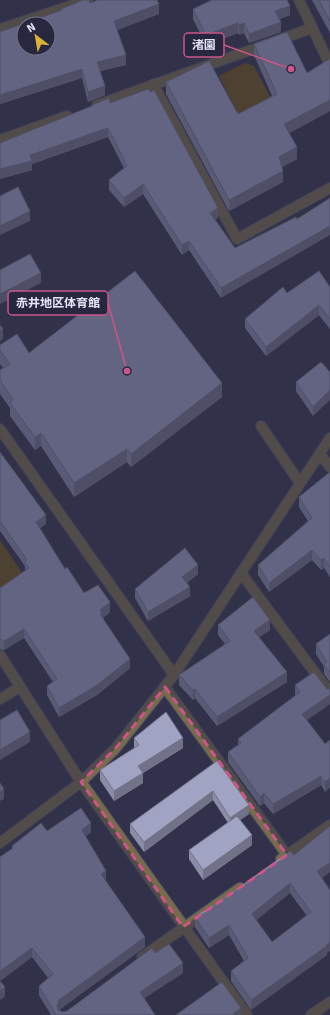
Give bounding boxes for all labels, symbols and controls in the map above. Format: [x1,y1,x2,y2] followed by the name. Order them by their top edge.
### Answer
[16,16,56,56] north arrow
[24,20,38,35] text: N
[184,33,224,57] callout: 渚園
[192,38,216,53] text: 渚園
[8,291,108,315] callout: 赤井地区体育館
[16,296,100,311] text: 赤井地区体育館

